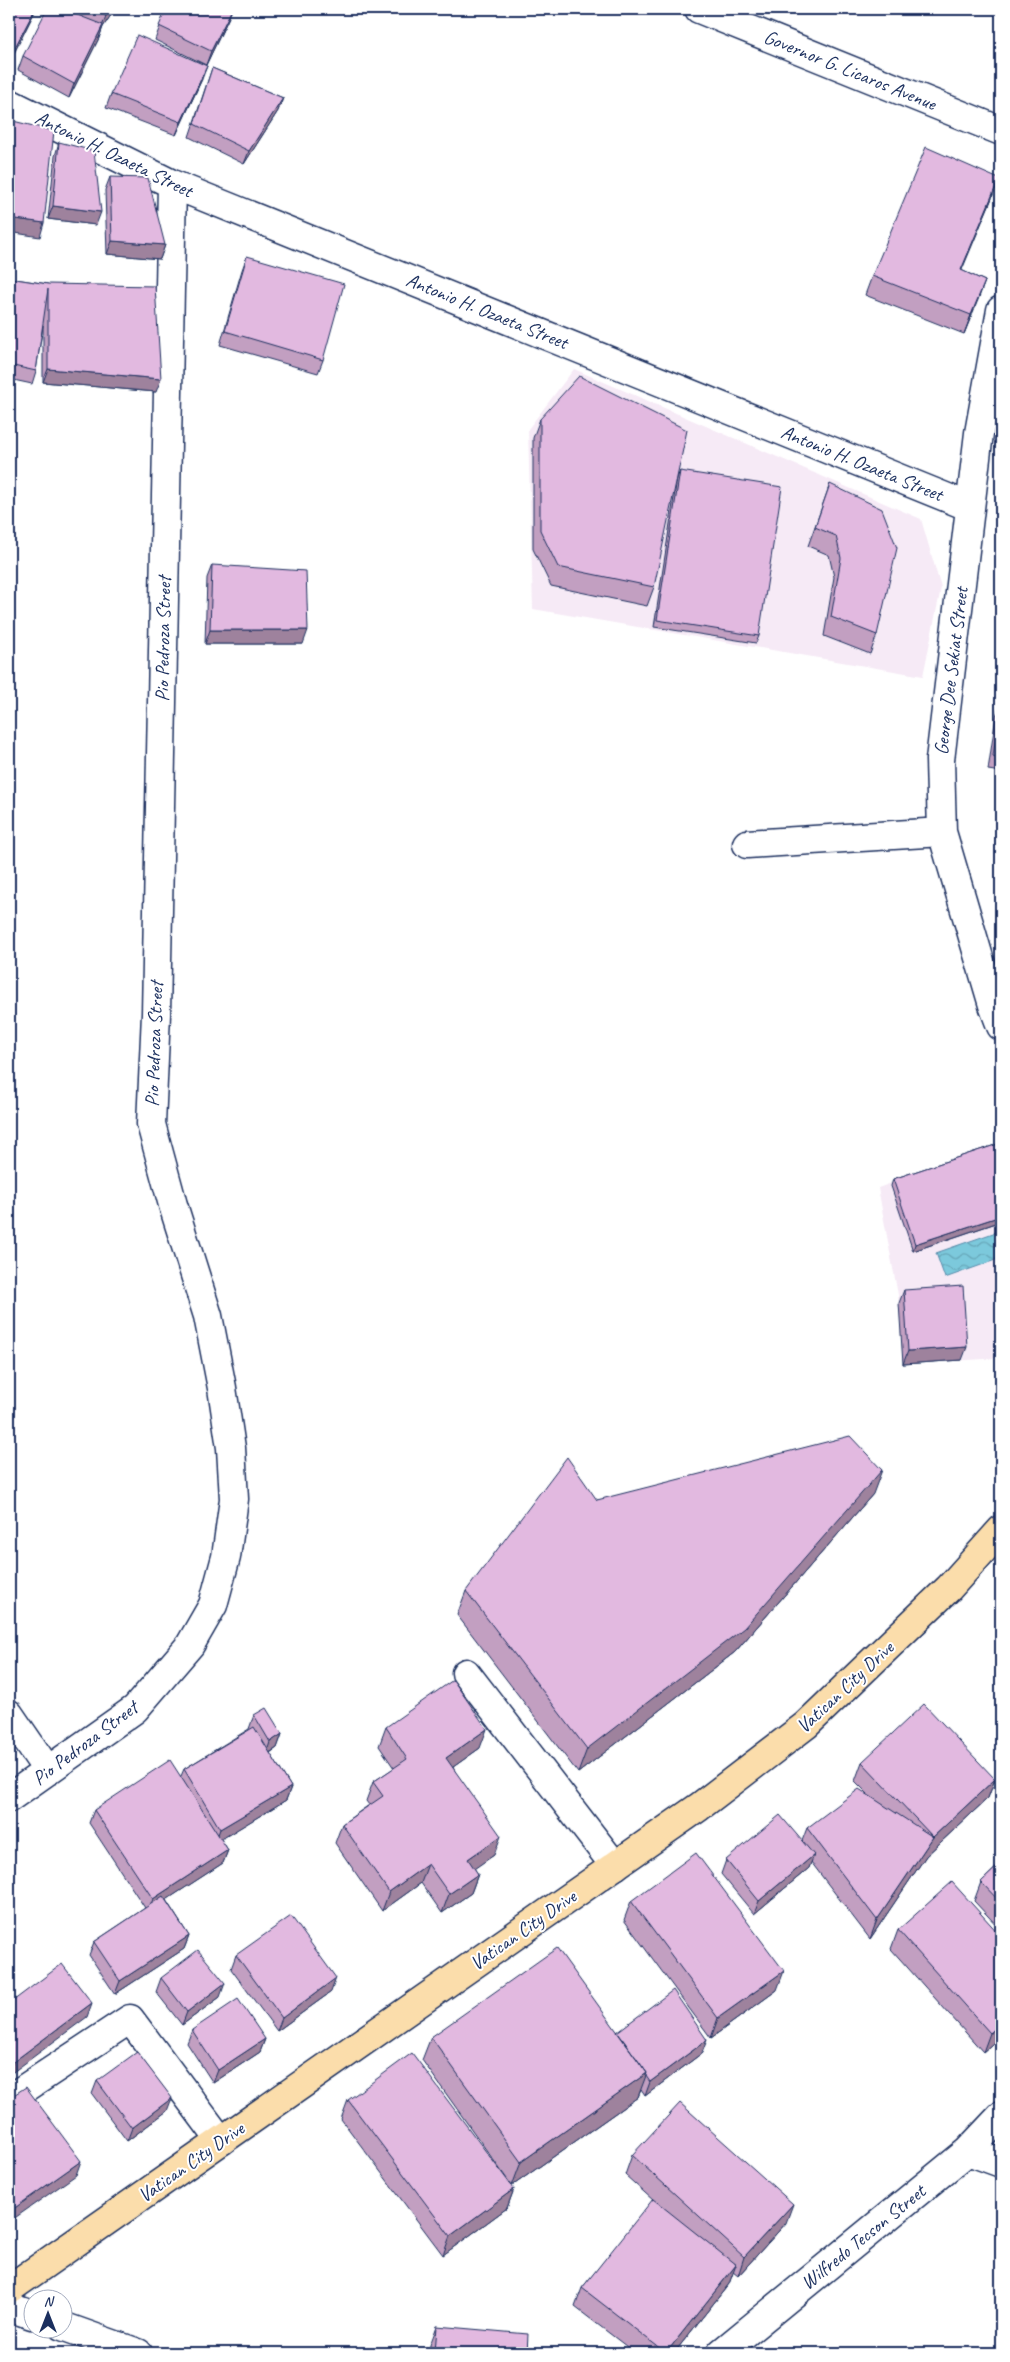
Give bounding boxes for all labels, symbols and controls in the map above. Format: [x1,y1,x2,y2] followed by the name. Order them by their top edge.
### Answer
[760,24,941,116] street label: Governor G. Licaros Avenue
[31,105,199,204] street label: Antonio H. Ozaeta Street
[403,267,574,356] street label: Antonio H. Ozaeta Street
[778,419,949,508] street label: Antonio H. Ozaeta Street
[149,573,177,702] street label: Pio Pedroza Street
[928,583,974,756] street label: George Dee Sekiat Street
[139,977,169,1107] street label: Pio Pedroza Street
[791,1635,900,1738] street label: Vatican City Drive
[27,1693,145,1791] street label: Pio Pedroza Street
[465,1883,582,1976] street label: Vatican City Drive
[133,2115,250,2208] street label: Vatican City Drive
[796,2178,932,2295] street label: Wilfredo Tecson Street
[22,2290,72,2340] north arrow
[44,2293,55,2310] text: N

